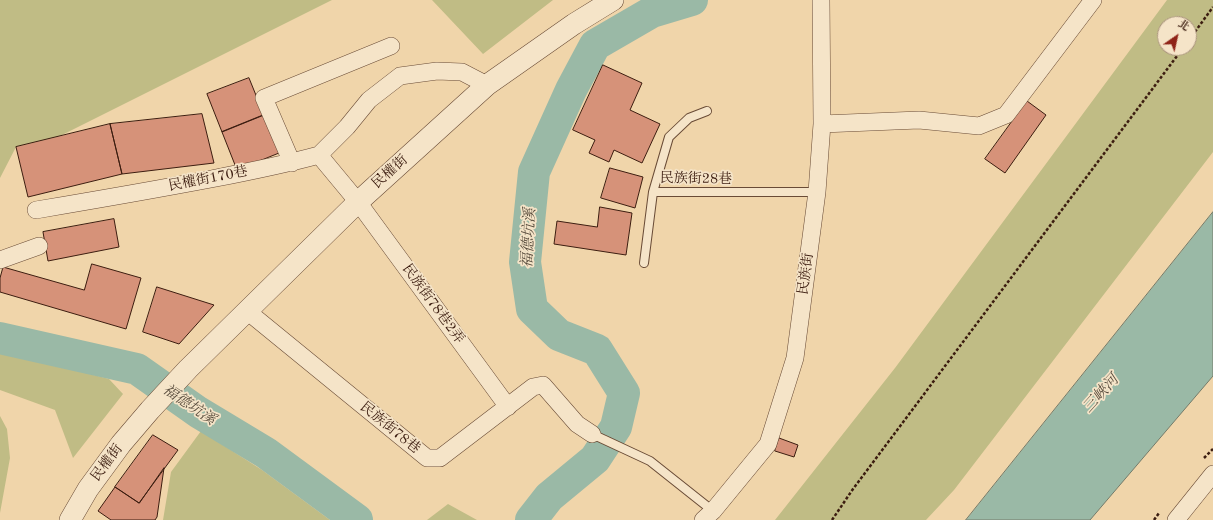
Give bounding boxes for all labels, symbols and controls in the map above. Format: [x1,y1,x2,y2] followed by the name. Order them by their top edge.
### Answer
[1157,16,1197,56] north arrow
[1176,19,1191,34] text: 北
[369,152,411,192] street label: 民權街
[167,163,249,195] street label: 民權街170巷
[660,170,732,188] street label: 民族街28巷
[518,208,540,268] water label: 福德坑溪
[795,252,817,296] street label: 民族街
[398,261,468,347] street label: 民族街78巷2弄
[1079,371,1123,417] water label: 三峽河
[159,381,219,429] water label: 福德坑溪
[357,399,423,457] street label: 民族街78巷
[88,441,126,485] street label: 民權街

